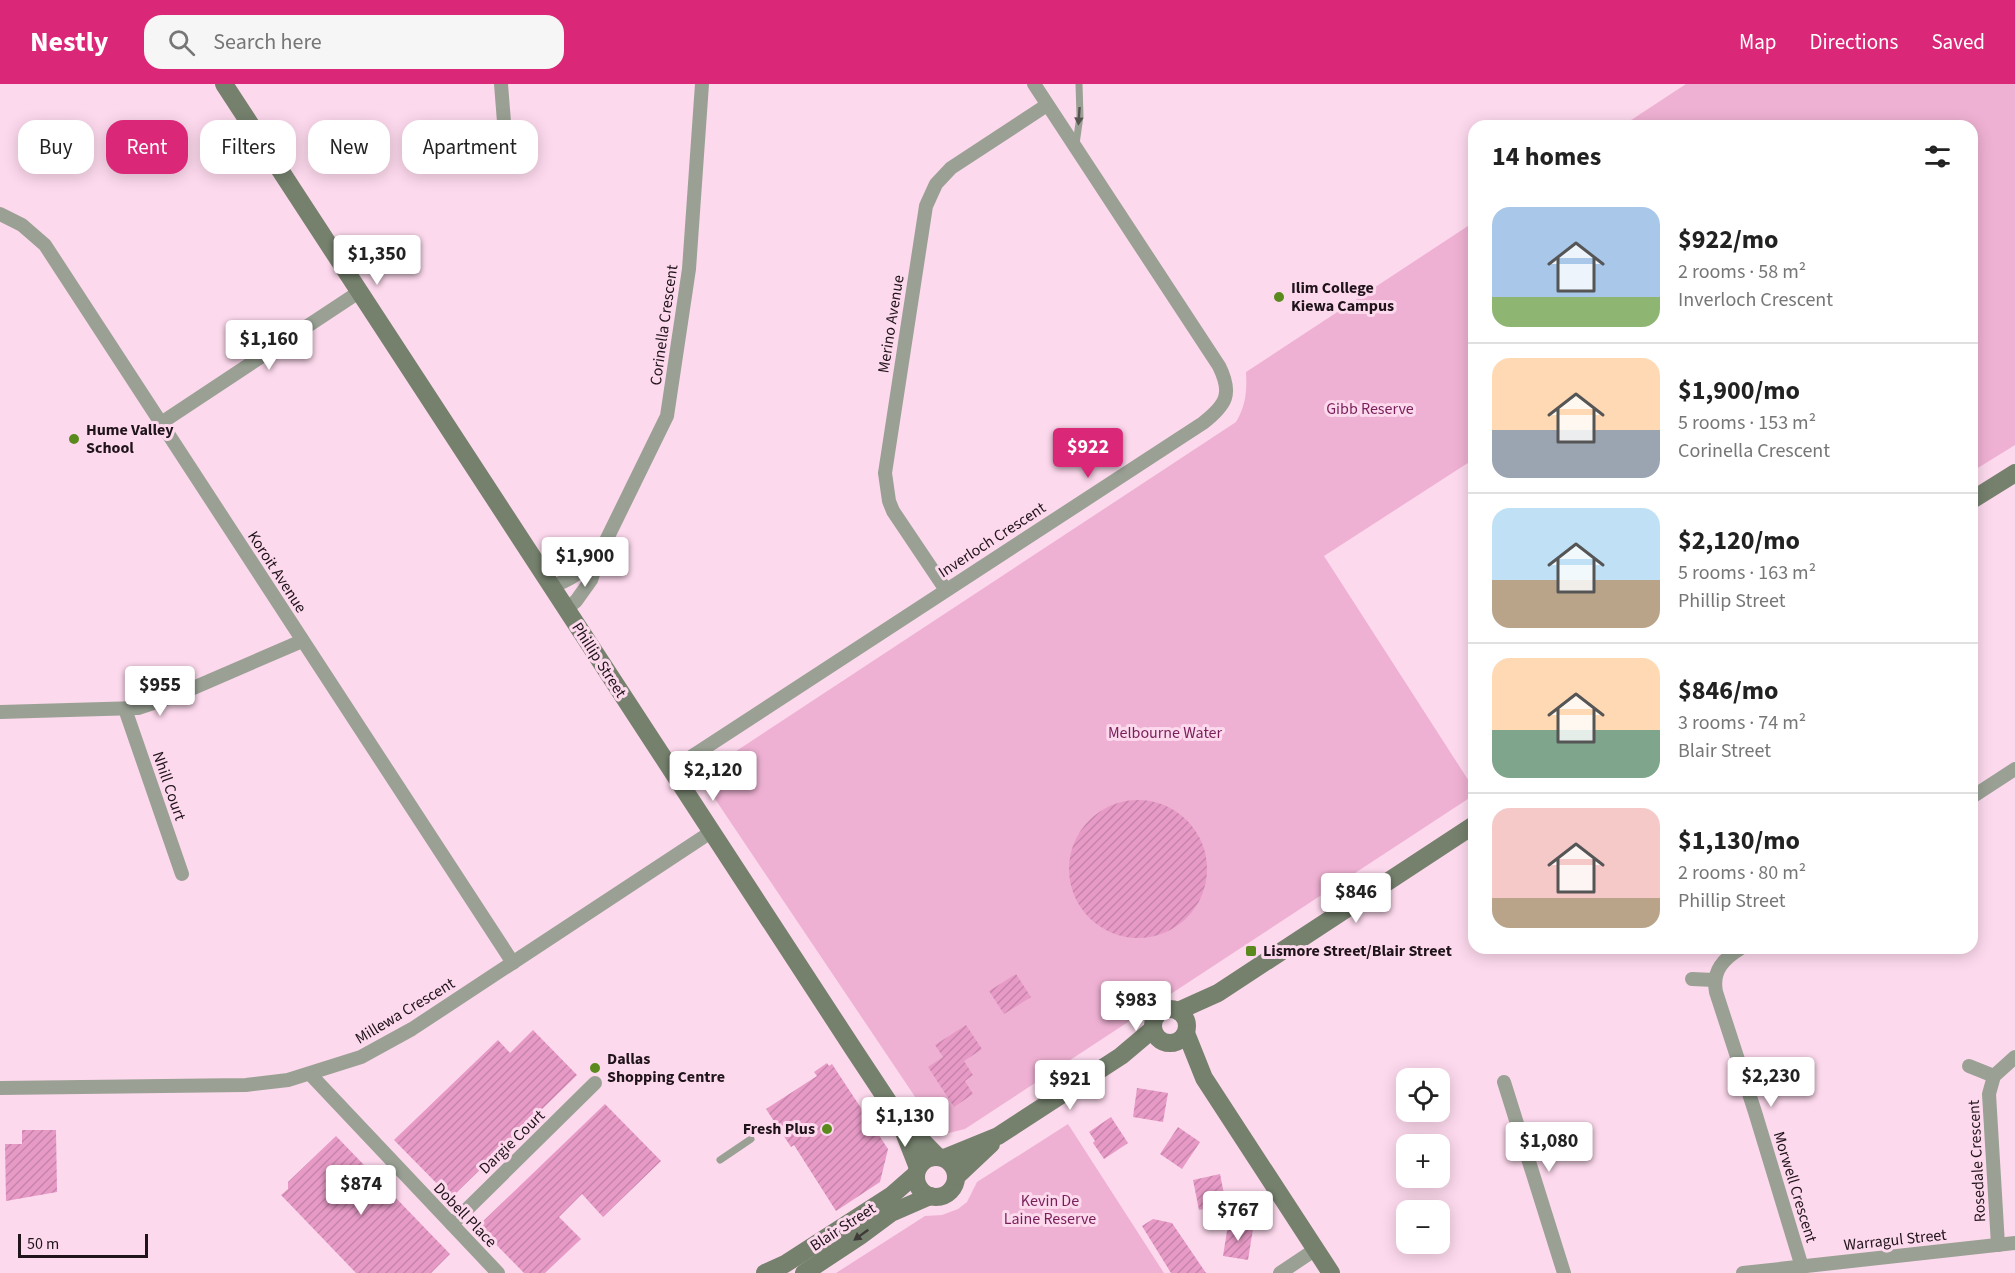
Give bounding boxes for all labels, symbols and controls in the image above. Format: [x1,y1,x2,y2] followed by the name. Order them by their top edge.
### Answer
[144,15,564,69] search box
[30,22,108,62] text: Nestly
[165,26,198,59] icon: search
[213,26,322,58] text: Search here
[1739,27,1777,57] text: Map
[1810,27,1898,57] text: Directions
[1931,27,1985,57] text: Saved
[1074,106,1084,125] one-way arrow
[18,120,94,174] chip: Buy
[106,120,188,174] chip: Rent
[200,120,296,174] chip: Filters
[308,120,390,174] chip: New
[402,120,538,174] chip: Apartment
[1492,138,1601,175] text: 14 homes
[1921,140,1954,173] icon: filters
[1678,221,1778,258] text: $922/mo
[1540,231,1612,303] icon: home
[328,235,426,286] pin: $1,350
[348,240,406,268] text: $1,350
[1678,258,1806,286] text: 2 rooms · 58 m²
[645,263,683,387] street label: Corinella Crescent
[872,273,910,375] street label: Merino Avenue
[1291,277,1394,317] place label: Ilim College Kiewa Campus
[1678,286,1833,314] text: Inverloch Crescent
[1272,290,1286,304] marker: Ilim College Kiewa Campus
[220,320,318,371] pin: $1,160
[240,325,298,353] text: $1,160
[1678,372,1800,409] text: $1,900/mo
[1540,382,1612,454] icon: home
[1326,398,1414,420] park label: Gibb Reserve
[1678,409,1816,437] text: 5 rooms · 153 m²
[86,419,174,459] place label: Hume Valley School
[1052,428,1124,479] pin: $922
[67,432,81,446] marker: Hume Valley School
[1067,433,1109,461] text: $922
[1678,437,1830,465] text: Corinella Crescent
[934,497,1050,583] street label: Inverloch Crescent
[1678,522,1800,559] text: $2,120/mo
[242,527,312,617] street label: Koroit Avenue
[1540,532,1612,604] icon: home
[536,537,634,588] pin: $1,900
[556,542,614,570] text: $1,900
[1678,559,1816,587] text: 5 rooms · 163 m²
[1678,587,1785,615] text: Phillip Street
[566,618,632,703] street label: Phillip Street
[124,666,196,717] pin: $955
[139,671,181,699] text: $955
[1678,672,1778,709] text: $846/mo
[1540,682,1612,754] icon: home
[1678,709,1806,737] text: 3 rooms · 74 m²
[1108,722,1223,744] park label: Melbourne Water
[1678,737,1771,765] text: Blair Street
[147,748,191,824] street label: Nhill Court
[664,751,762,802] pin: $2,120
[684,756,742,784] text: $2,120
[1678,822,1800,859] text: $1,130/mo
[1540,832,1612,904] icon: home
[1678,859,1806,887] text: 2 rooms · 80 m²
[1320,873,1392,924] pin: $846
[1335,878,1377,906] text: $846
[1678,887,1785,915] text: Phillip Street
[1263,940,1452,962] place label: Lismore Street/Blair Street
[1244,944,1258,958] marker: Lismore Street/Blair Street
[351,972,459,1049] street label: Millewa Crescent
[1100,981,1172,1032] pin: $983
[1115,986,1157,1014] text: $983
[607,1048,725,1088] place label: Dallas Shopping Centre
[1722,1057,1820,1108] pin: $2,230
[1034,1060,1106,1111] pin: $921
[588,1061,602,1075] marker: Dallas Shopping Centre
[1742,1062,1800,1090] text: $2,230
[1049,1065,1091,1093] text: $921
[1396,1068,1450,1254] map controls
[1396,1068,1450,1122] button: locate
[856,1097,954,1148] pin: $1,130
[1963,1099,1991,1223] street label: Rosedale Crescent
[876,1102,934,1130] text: $1,130
[474,1105,550,1179] street label: Dargie Court
[743,1118,815,1140] place label: Fresh Plus
[820,1122,834,1136] marker: Fresh Plus
[1500,1122,1598,1173] pin: $1,080
[1520,1127,1578,1155] text: $1,080
[1768,1129,1823,1246] street label: Morwell Crescent
[1396,1134,1450,1188] button: +
[325,1165,397,1216] pin: $874
[340,1170,382,1198] text: $874
[428,1178,502,1252] street label: Dobell Place
[1004,1190,1096,1230] park label: Kevin De Laine Reserve
[1202,1191,1274,1242] pin: $767
[1217,1196,1259,1224] text: $767
[806,1197,881,1256] street label: Blair Street
[1396,1200,1450,1254] button: −
[1842,1224,1948,1256] street label: Warragul Street
[854,1229,870,1241] one-way arrow
[18,1231,148,1258] scale bar
[27,1233,59,1255] text: 50 m

